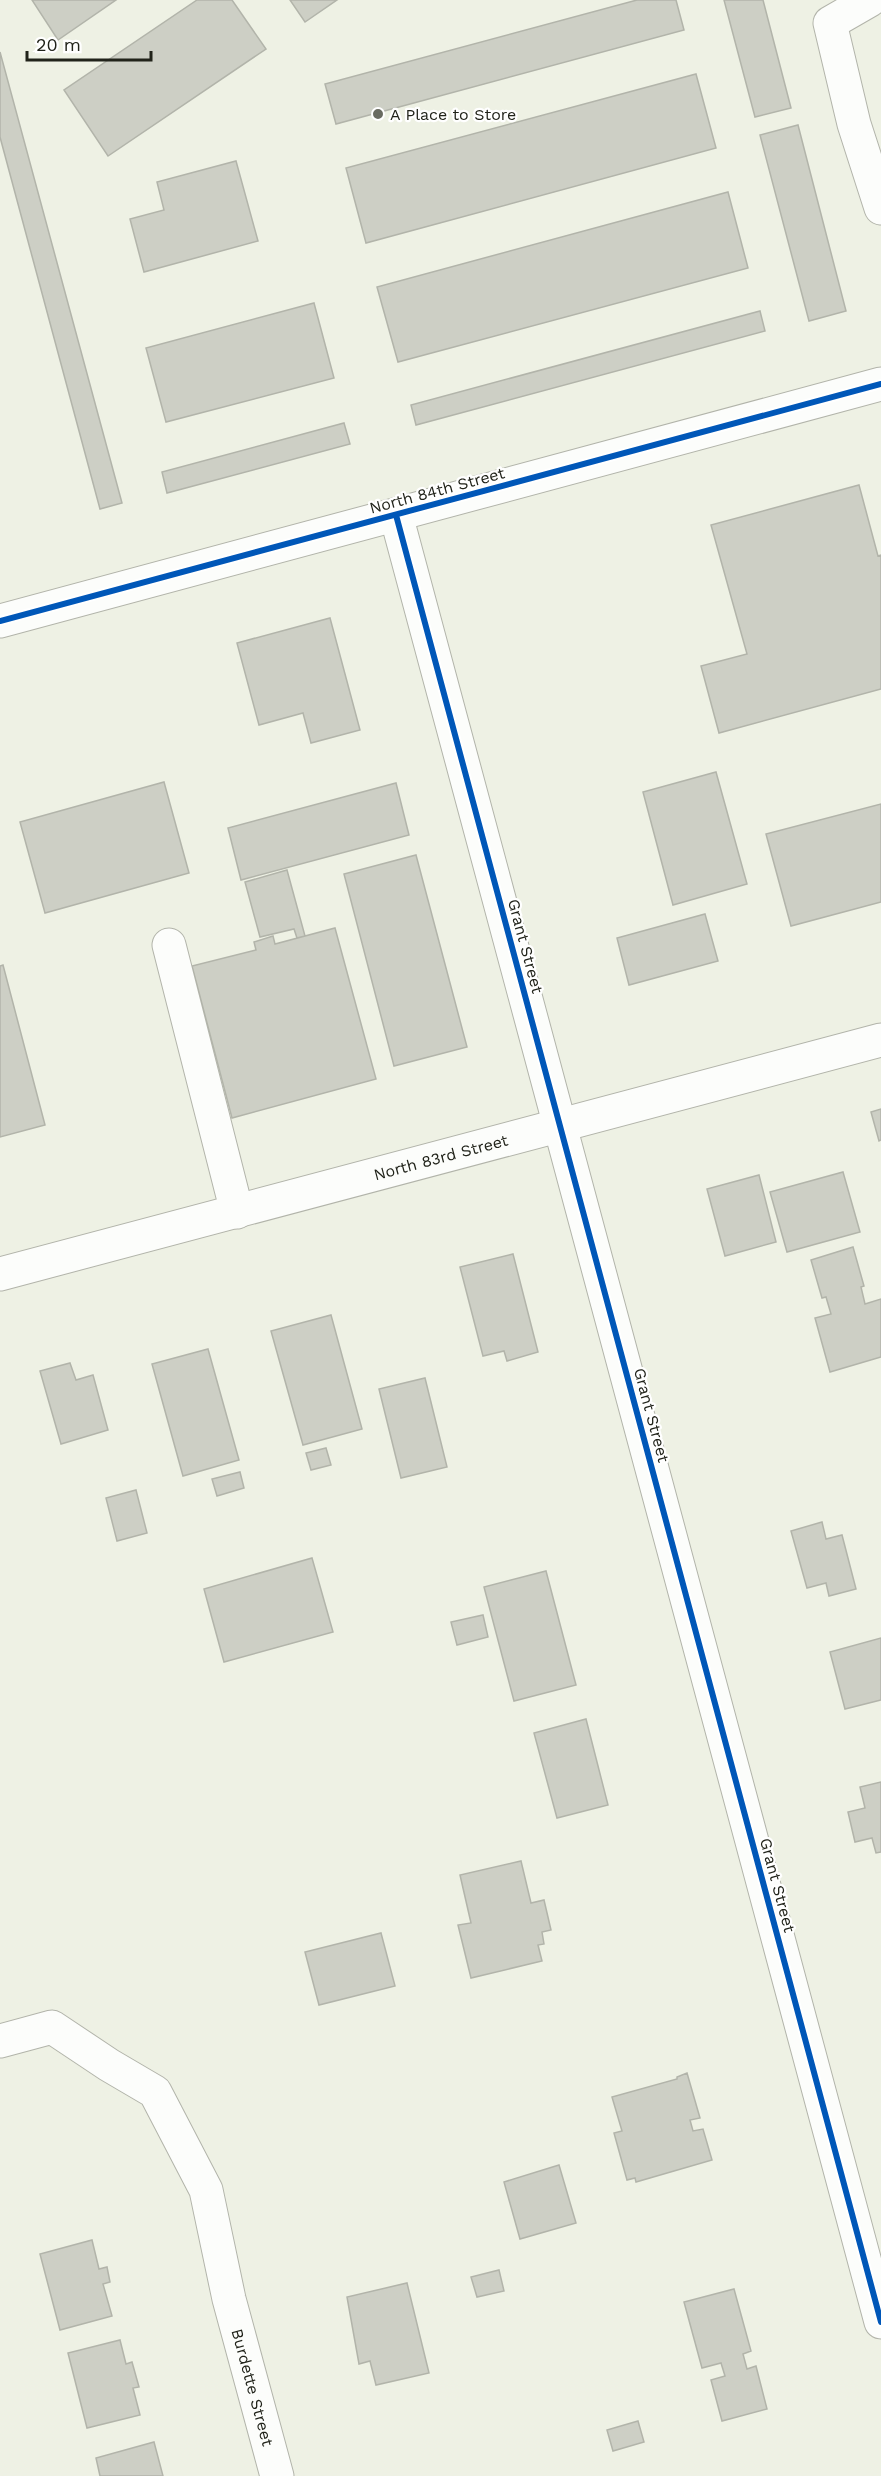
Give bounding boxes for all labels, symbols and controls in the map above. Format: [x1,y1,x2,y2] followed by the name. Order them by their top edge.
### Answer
[27,24,152,62] scale bar
[36,34,81,55] text: 20 m
[390,105,516,124] place label: A Place to Store
[371,107,385,121] marker: A Place to Store
[367,463,507,518] street label: North 84th Street
[504,897,547,996] street label: Grant Street
[372,1130,510,1184] street label: North 83rd Street
[630,1366,673,1465] street label: Grant Street
[756,1836,799,1935] street label: Grant Street
[227,2327,278,2449] street label: Burdette Street

